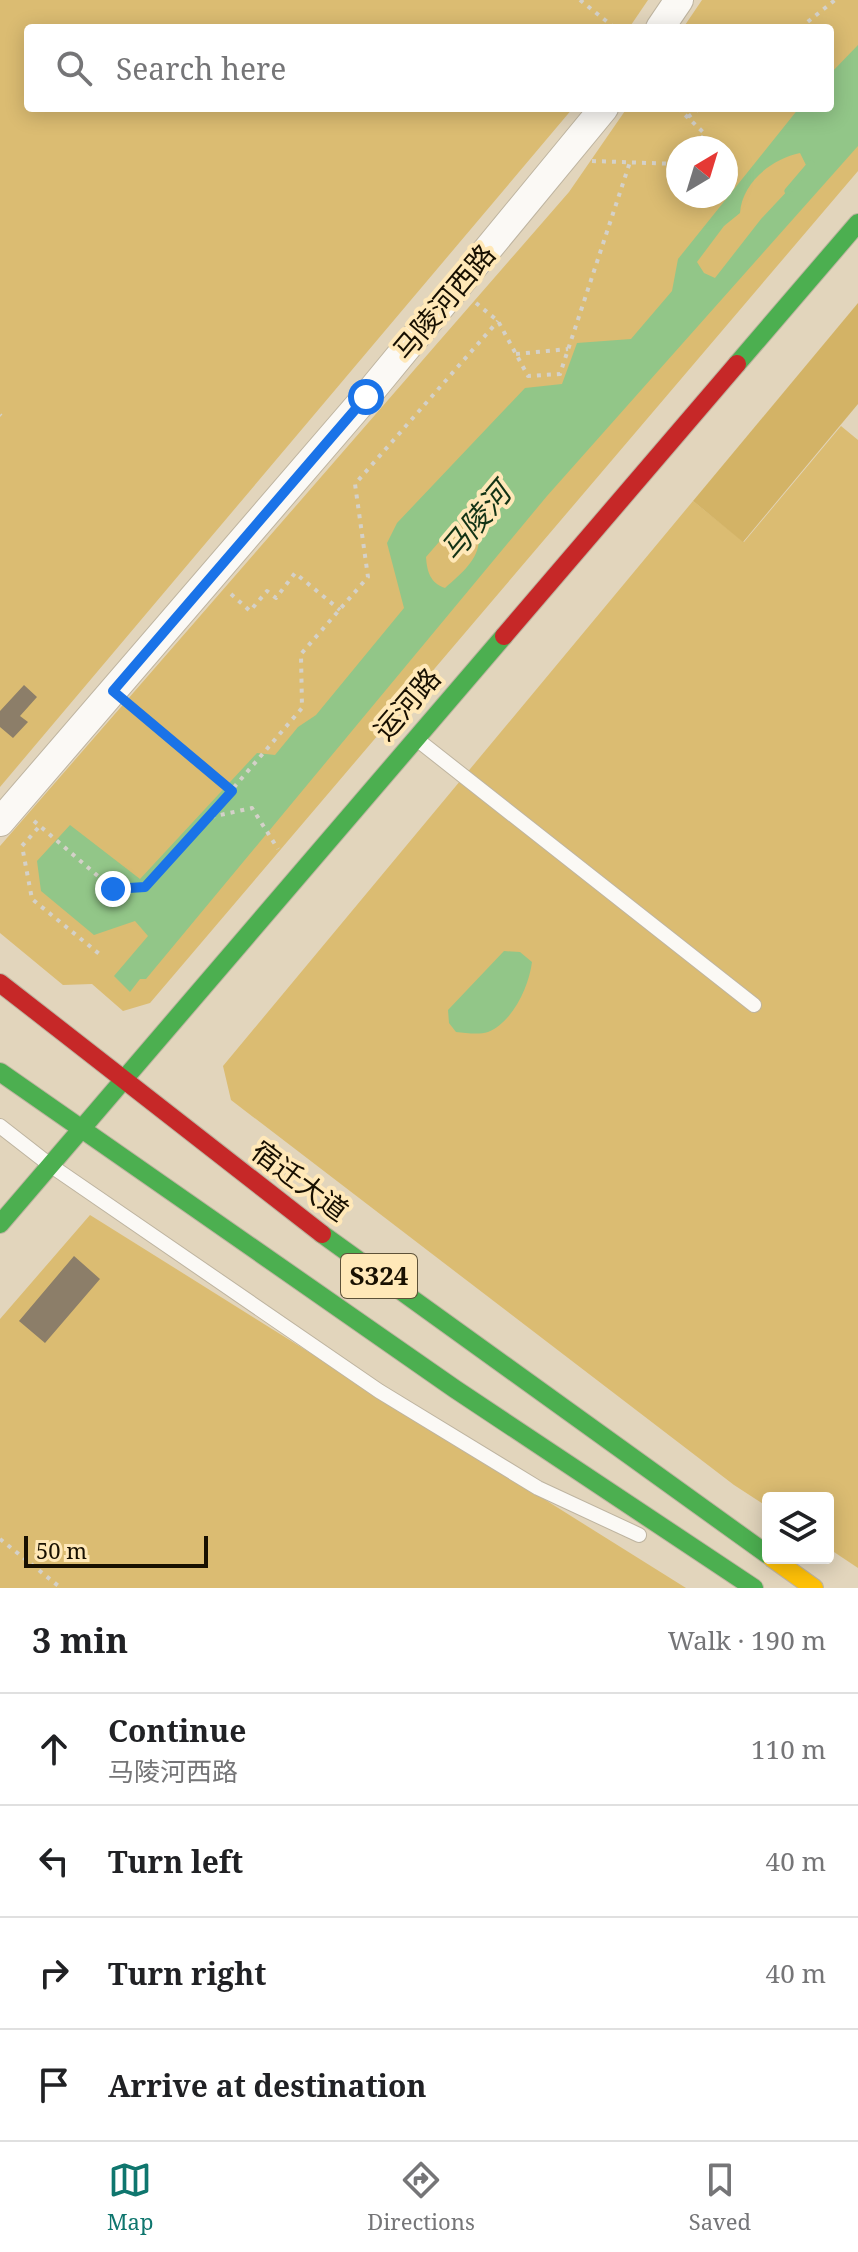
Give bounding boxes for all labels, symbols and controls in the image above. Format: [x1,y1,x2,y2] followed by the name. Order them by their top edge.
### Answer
[24,24,834,112] search box
[52,46,96,90] icon: search
[116,48,286,89] text: Search here
[666,136,738,208] north arrow
[384,236,503,367] street label: 马陵河西路
[348,379,384,415] route start
[430,470,523,569] water label: 马陵河
[364,659,448,748] street label: 运河路
[95,871,131,907] route end
[244,1131,357,1229] street label: 宿迁大道
[341,1254,417,1298] road number: S324
[762,1492,834,1564] map controls
[762,1492,834,1564] button: layers
[24,1532,208,1568] scale bar
[36,1535,87,1565] text: 50 m
[32,1617,128,1663] text: 3 min
[668,1622,826,1658] text: Walk · 190 m
[108,1710,246,1751] text: Continue
[32,1727,76,1771] icon: ahead
[751,1731,826,1767] text: 110 m
[108,1753,238,1789] text: 马陵河西路
[32,1839,76,1883] icon: left
[108,1841,243,1882] text: Turn left
[766,1843,826,1879] text: 40 m
[32,1951,76,1995] icon: right
[108,1953,266,1994] text: Turn right
[766,1955,826,1991] text: 40 m
[32,2063,76,2107] icon: arrive
[108,2065,427,2106] text: Arrive at destination
[107,2158,153,2236] tab: Map
[367,2158,475,2236] tab: Directions
[689,2158,751,2236] tab: Saved

